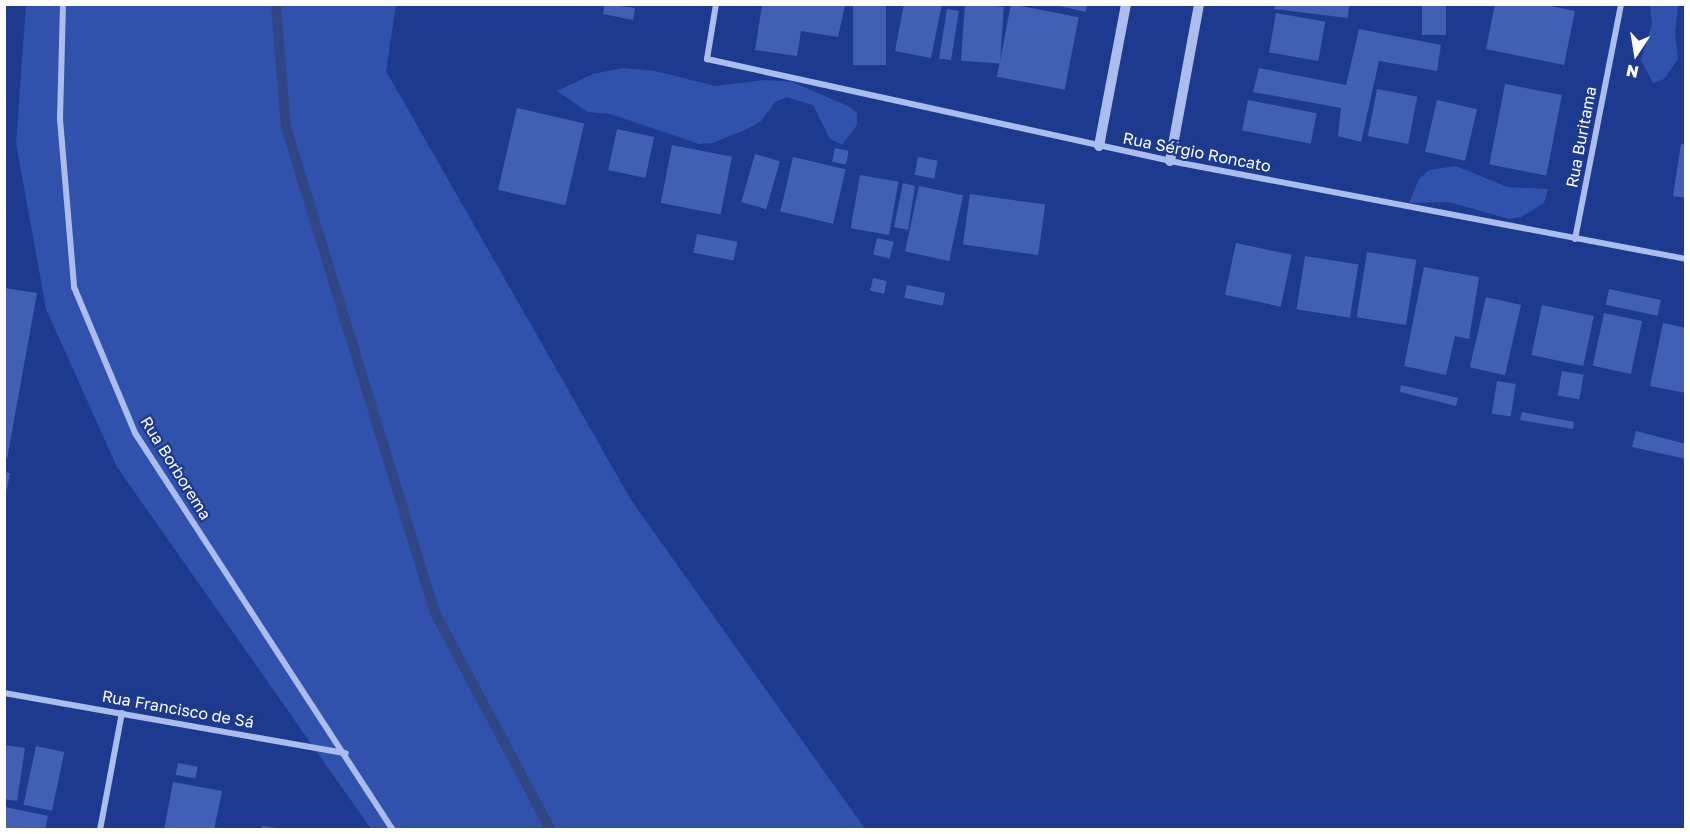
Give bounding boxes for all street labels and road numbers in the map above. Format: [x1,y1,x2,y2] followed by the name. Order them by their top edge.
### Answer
[1562,85,1600,189] street label: Rua Buritama
[1121,128,1273,176] street label: Rua Sérgio Roncato
[137,413,215,523] street label: Rua Borborema
[101,686,255,732] street label: Rua Francisco de Sá

